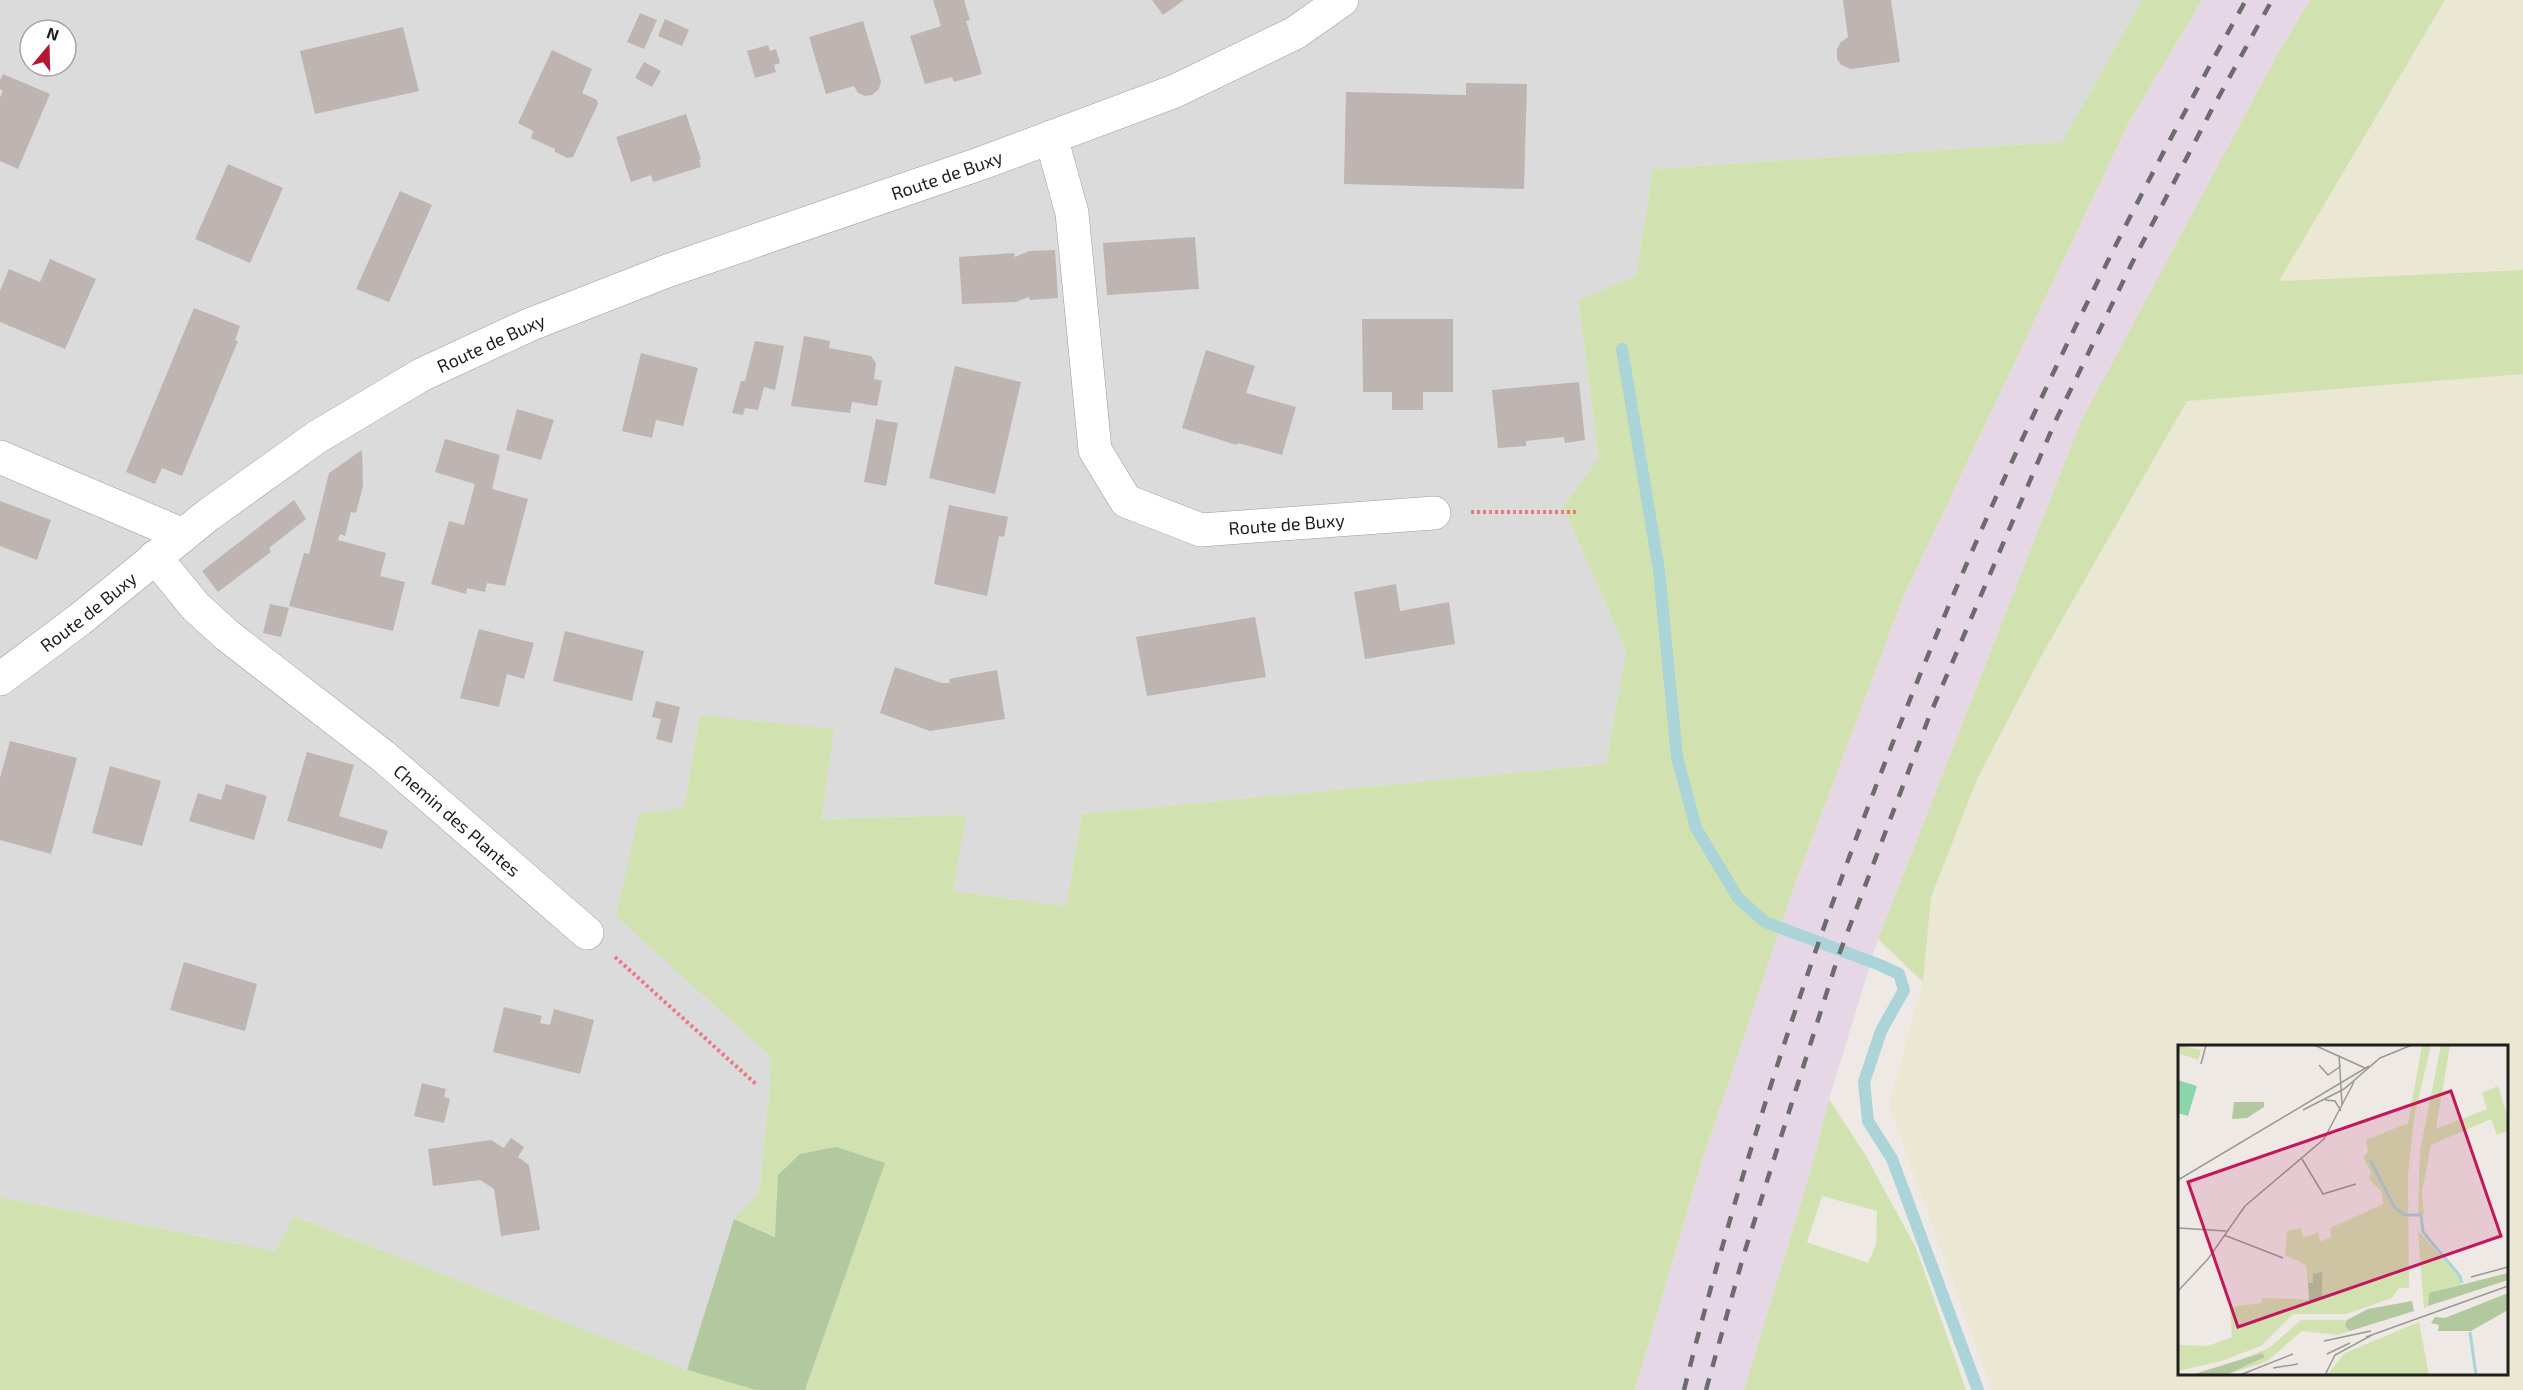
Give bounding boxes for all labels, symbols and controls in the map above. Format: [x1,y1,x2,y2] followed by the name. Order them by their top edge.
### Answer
[18,18,78,78] north arrow
[44,22,62,44] text: N
[888,145,1006,204] street label: Route de Buxy
[433,309,549,377] street label: Route de Buxy
[1228,508,1346,539] street label: Route de Buxy
[36,567,141,656] street label: Route de Buxy
[389,759,525,881] street label: Chemin des Plantes
[2178,1045,2508,1375] inset map

